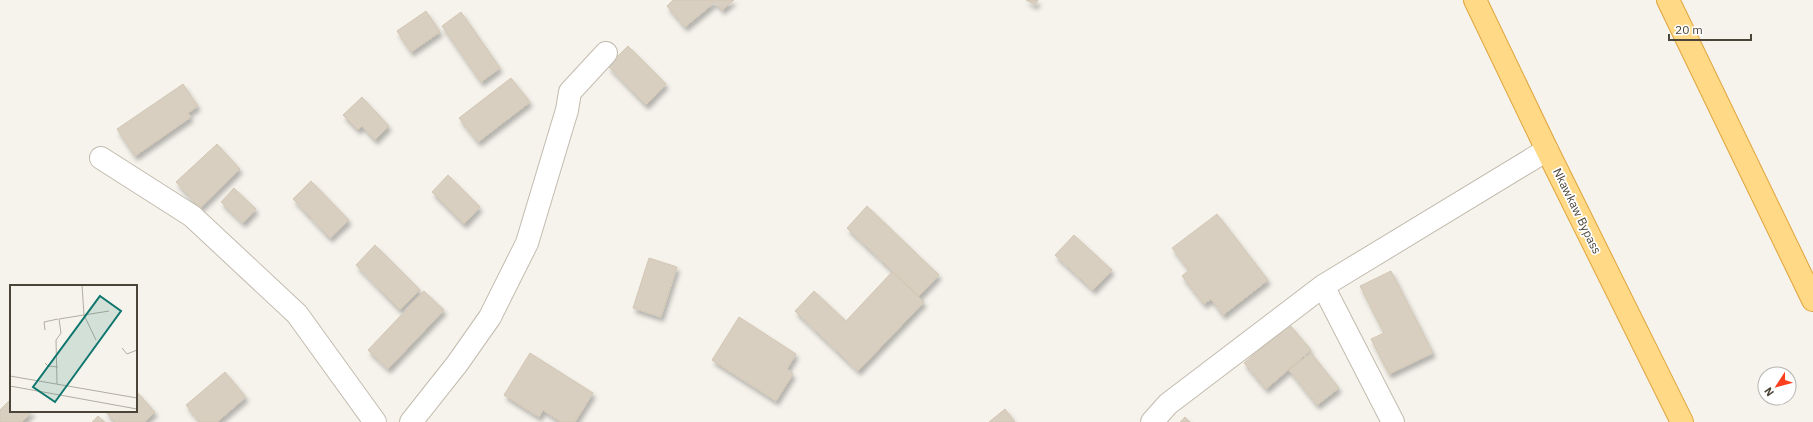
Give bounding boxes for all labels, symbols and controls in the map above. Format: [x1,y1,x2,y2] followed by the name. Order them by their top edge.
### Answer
[1669,16,1751,42] scale bar
[1675,22,1703,37] text: 20 m
[1550,165,1605,256] street label: Nkawkaw Bypass
[10,285,137,412] inset map
[1757,366,1797,406] north arrow
[1761,385,1777,399] text: N

